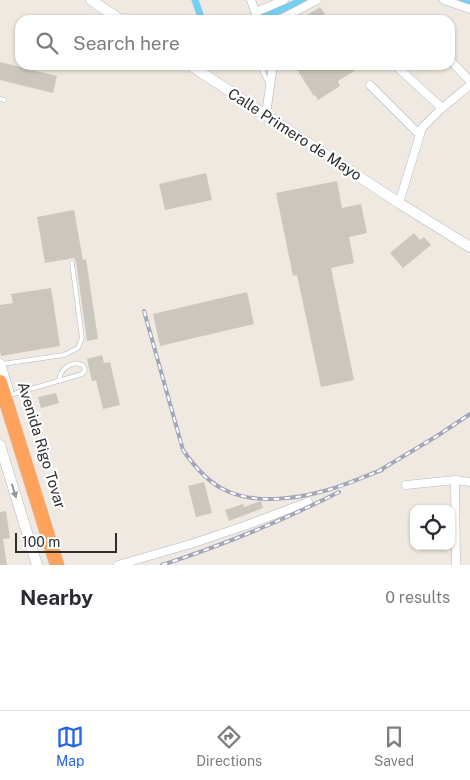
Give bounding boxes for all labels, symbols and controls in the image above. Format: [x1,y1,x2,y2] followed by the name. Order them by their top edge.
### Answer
[15,15,455,70] search box
[33,29,61,57] icon: search
[73,32,180,54] text: Search here
[225,84,365,184] street label: Calle Primero de Mayo
[15,380,69,510] street label: Avenida Rigo Tovar
[11,484,19,499] one-way arrow
[410,505,455,550] map controls
[410,505,455,550] button: locate
[15,530,118,553] scale bar
[22,534,60,550] text: 100 m
[20,585,93,610] text: Nearby
[385,588,450,607] text: 0 results
[56,723,84,769] tab: Map
[196,723,262,769] tab: Directions
[374,723,414,769] tab: Saved

